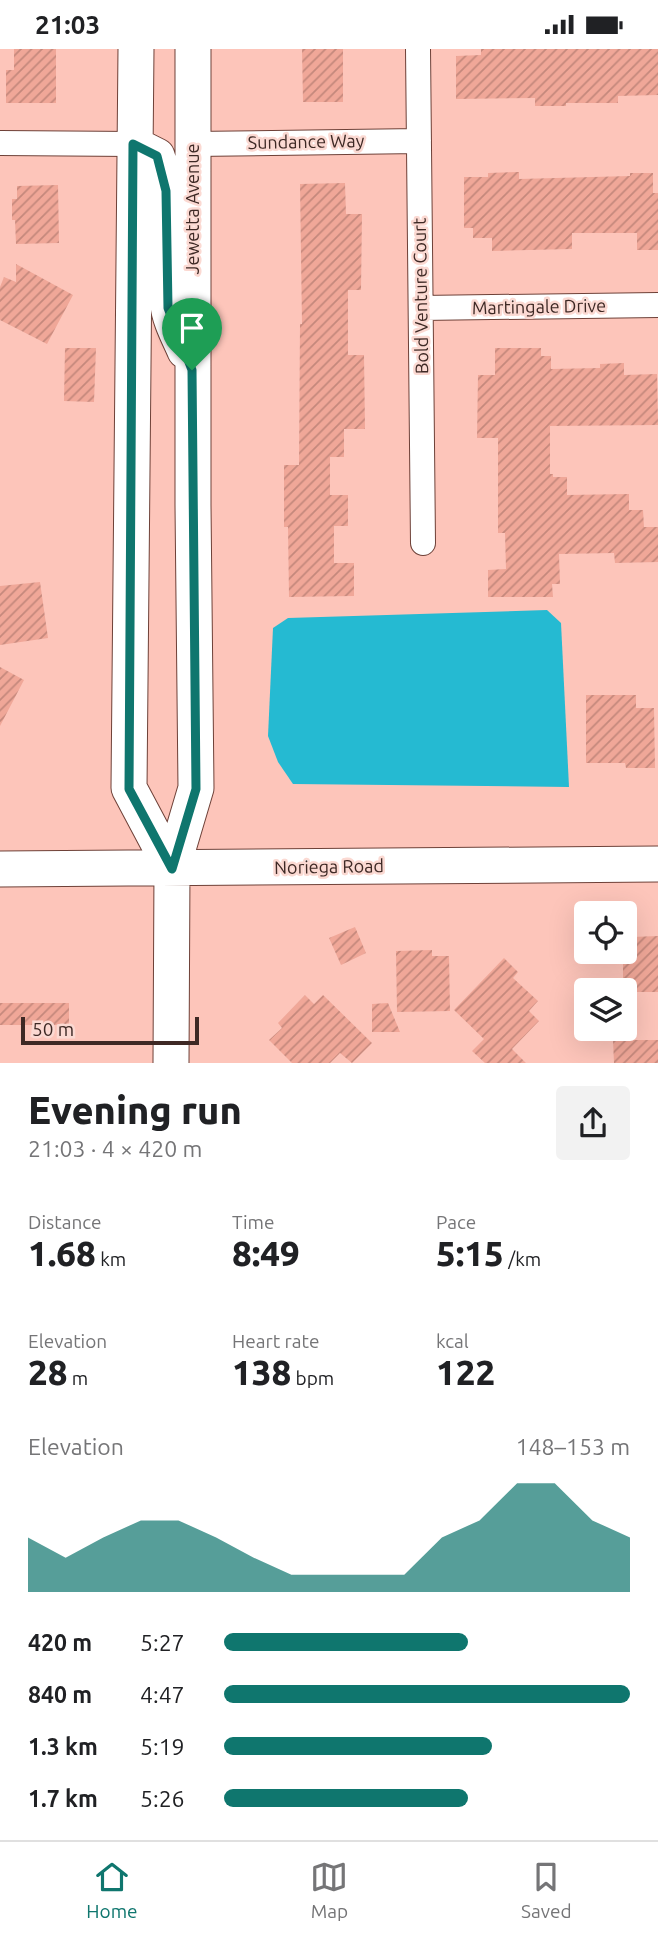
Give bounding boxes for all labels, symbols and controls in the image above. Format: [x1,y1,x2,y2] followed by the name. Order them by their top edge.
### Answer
[35,10,100,39] text: 21:03
[248,130,365,152] street label: Sundance Way
[182,144,202,274] street label: Jewetta Avenue
[409,218,431,374] street label: Bold Venture Court
[472,295,606,317] street label: Martingale Drive
[162,298,222,370] pin
[173,309,211,347] icon: arrive
[274,855,384,877] street label: Noriega Road
[574,901,637,1041] map controls
[574,901,637,964] button: locate
[574,978,637,1041] button: layers
[21,1014,200,1046] scale bar
[32,1018,74,1040] text: 50 m
[556,1086,630,1160] button: share
[28,1089,242,1131] text: Evening run
[28,1136,202,1161] text: 21:03 · 4 × 420 m
[28,1211,102,1233] text: Distance
[232,1211,274,1233] text: Time
[436,1211,476,1233] text: Pace
[28,1233,96,1273] text: 1.68
[232,1233,300,1273] text: 8:49
[436,1233,504,1273] text: 5:15
[96,1248,126,1270] text: km
[504,1248,541,1270] text: /km
[28,1330,107,1352] text: Elevation
[232,1330,319,1352] text: Heart rate
[436,1330,469,1352] text: kcal
[28,1352,67,1392] text: 28
[232,1352,291,1392] text: 138
[436,1352,495,1392] text: 122
[67,1367,88,1389] text: m
[291,1367,334,1389] text: bpm
[28,1434,124,1459] text: Elevation
[516,1434,630,1459] text: 148–153 m
[28,1630,92,1655] text: 420 m
[140,1630,185,1655] text: 5:27
[28,1682,92,1707] text: 840 m
[140,1682,185,1707] text: 4:47
[28,1734,98,1759] text: 1.3 km
[140,1734,185,1759] text: 5:19
[28,1786,98,1811] text: 1.7 km
[140,1786,185,1811] text: 5:26
[86,1858,138,1922] tab: Home
[310,1858,348,1922] tab: Map
[521,1858,572,1922] tab: Saved

